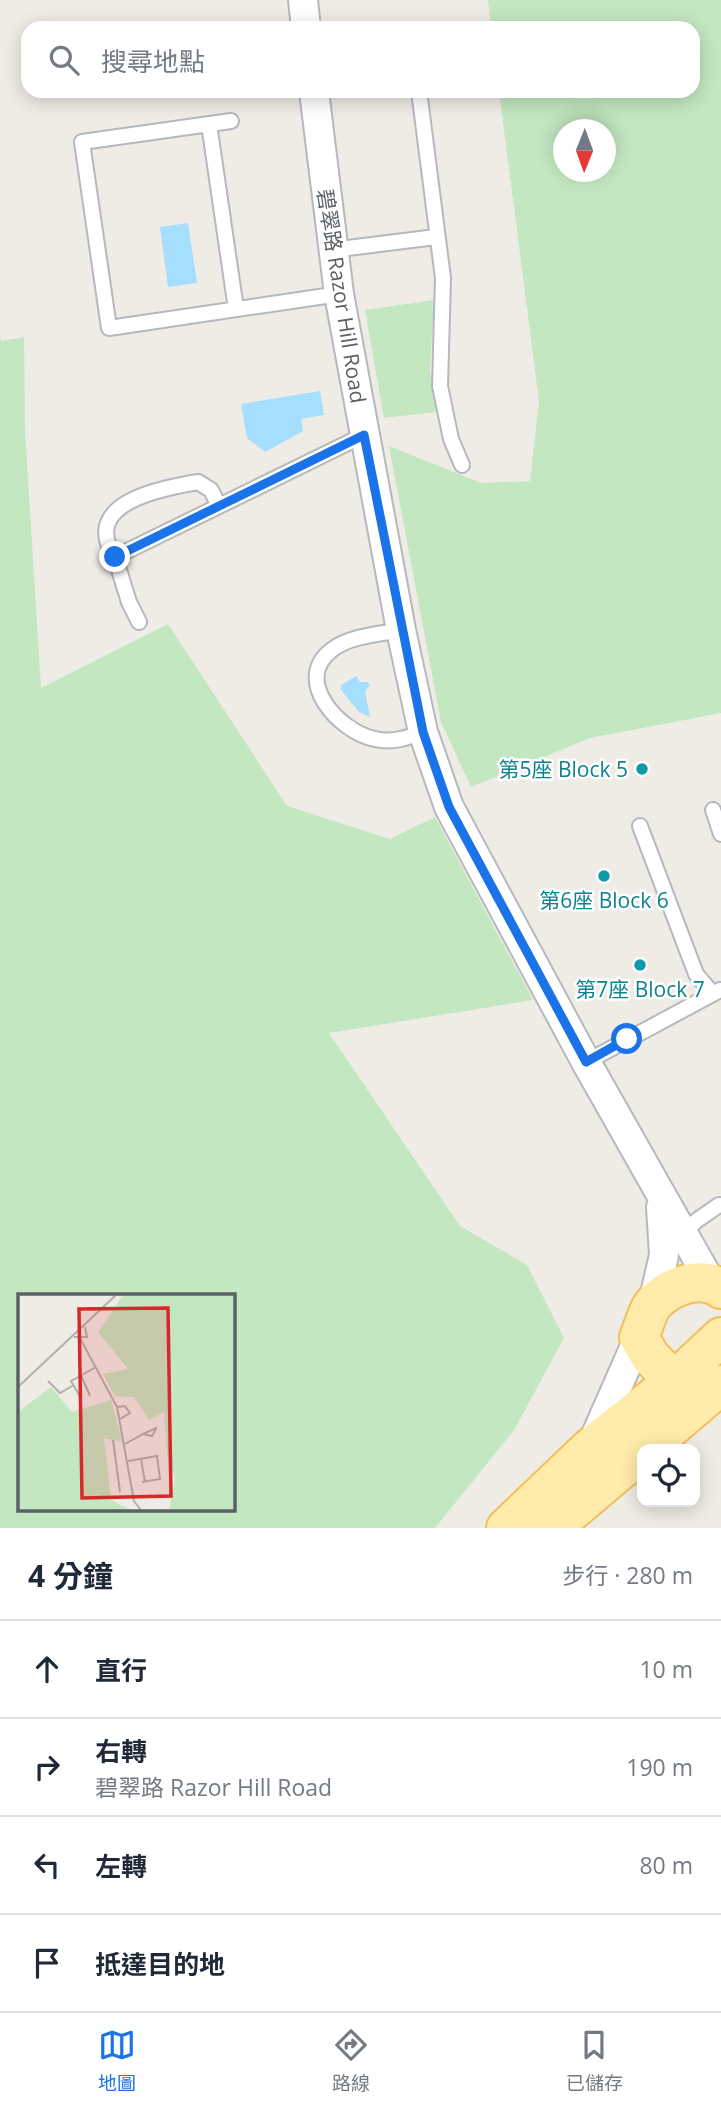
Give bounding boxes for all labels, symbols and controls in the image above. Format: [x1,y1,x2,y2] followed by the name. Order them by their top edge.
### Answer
[21,21,700,98] search box
[45,41,83,79] icon: search
[101,43,205,79] text: 搜尋地點
[553,119,616,182] north arrow
[311,187,373,405] street label: 碧翠路 Razor Hill Road
[99,541,130,572] route end
[498,755,628,783] place label: 第5座 Block 5
[634,761,650,777] marker: 第5座 Block 5
[596,868,612,884] marker: 第6座 Block 6
[539,886,669,914] place label: 第6座 Block 6
[632,957,648,973] marker: 第7座 Block 7
[575,975,705,1003] place label: 第7座 Block 7
[611,1023,642,1054] route start
[18,1294,234,1510] inset map
[637,1444,700,1507] map controls
[637,1444,700,1507] button: locate
[28,1555,113,1596] text: 4 分鐘
[562,1559,693,1591] text: 步行 · 280 m
[28,1650,66,1688] icon: ahead
[95,1652,147,1688] text: 直行
[639,1653,693,1685] text: 10 m
[95,1733,147,1769] text: 右轉
[28,1748,66,1786] icon: right
[626,1751,693,1783] text: 190 m
[95,1771,332,1803] text: 碧翠路 Razor Hill Road
[28,1846,66,1884] icon: left
[95,1848,147,1884] text: 左轉
[639,1849,693,1881] text: 80 m
[28,1944,66,1982] icon: arrive
[95,1946,225,1982] text: 抵達目的地
[98,2026,136,2096] tab: 地圖
[332,2026,370,2096] tab: 路線
[566,2026,623,2096] tab: 已儲存

